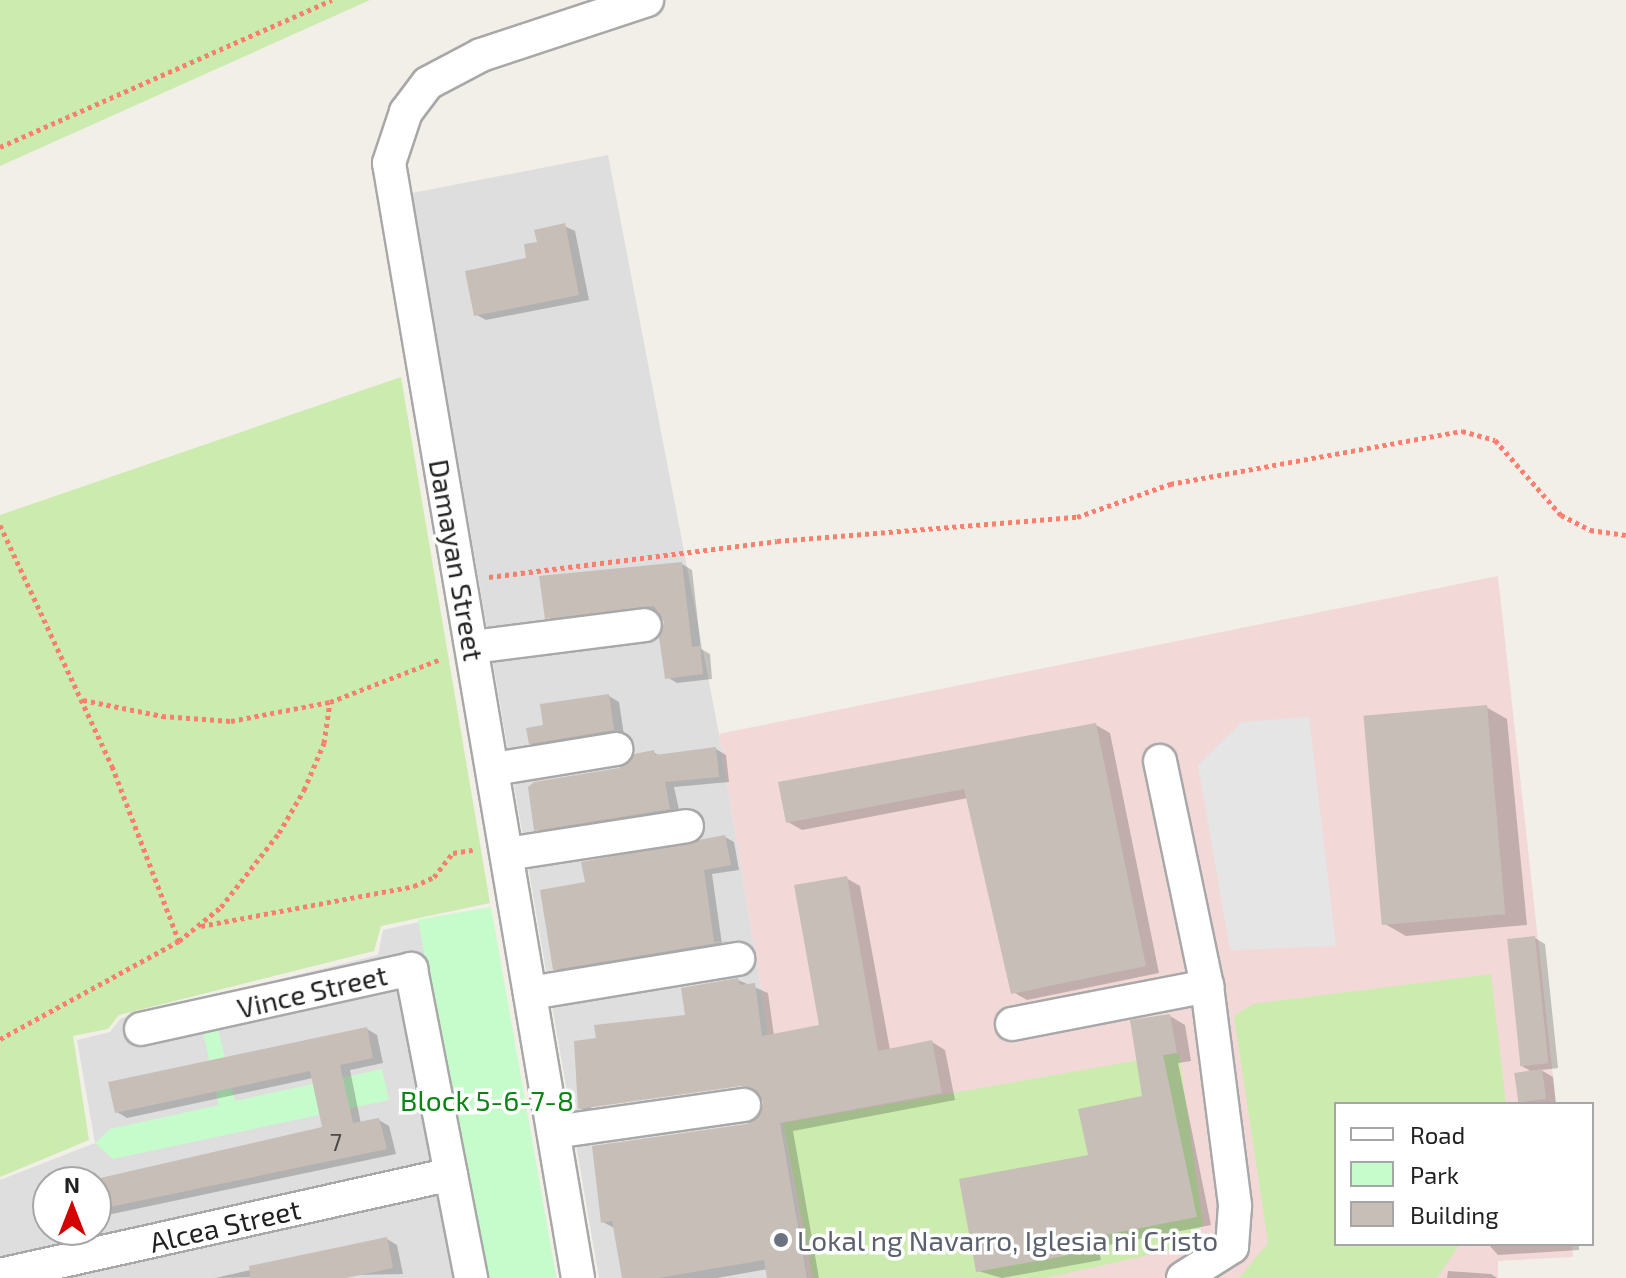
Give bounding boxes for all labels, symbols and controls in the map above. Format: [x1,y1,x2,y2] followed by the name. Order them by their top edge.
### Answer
[423,457,491,663] street label: Damayan Street
[234,957,390,1025] street label: Vince Street
[400,1083,574,1117] park label: Block 5-6-7-8
[1334,1102,1594,1246] legend
[1410,1120,1465,1149] text: Road
[330,1128,342,1156] house number: 7
[1410,1160,1459,1189] text: Park
[32,1166,112,1246] north arrow
[64,1171,80,1197] text: N
[146,1191,304,1259] street label: Alcea Street
[1410,1200,1499,1229] text: Building
[797,1223,1219,1257] place label: Lokal ng Navarro, Iglesia ni Cristo
[772,1231,790,1249] marker: Lokal ng Navarro, Iglesia ni Cristo

